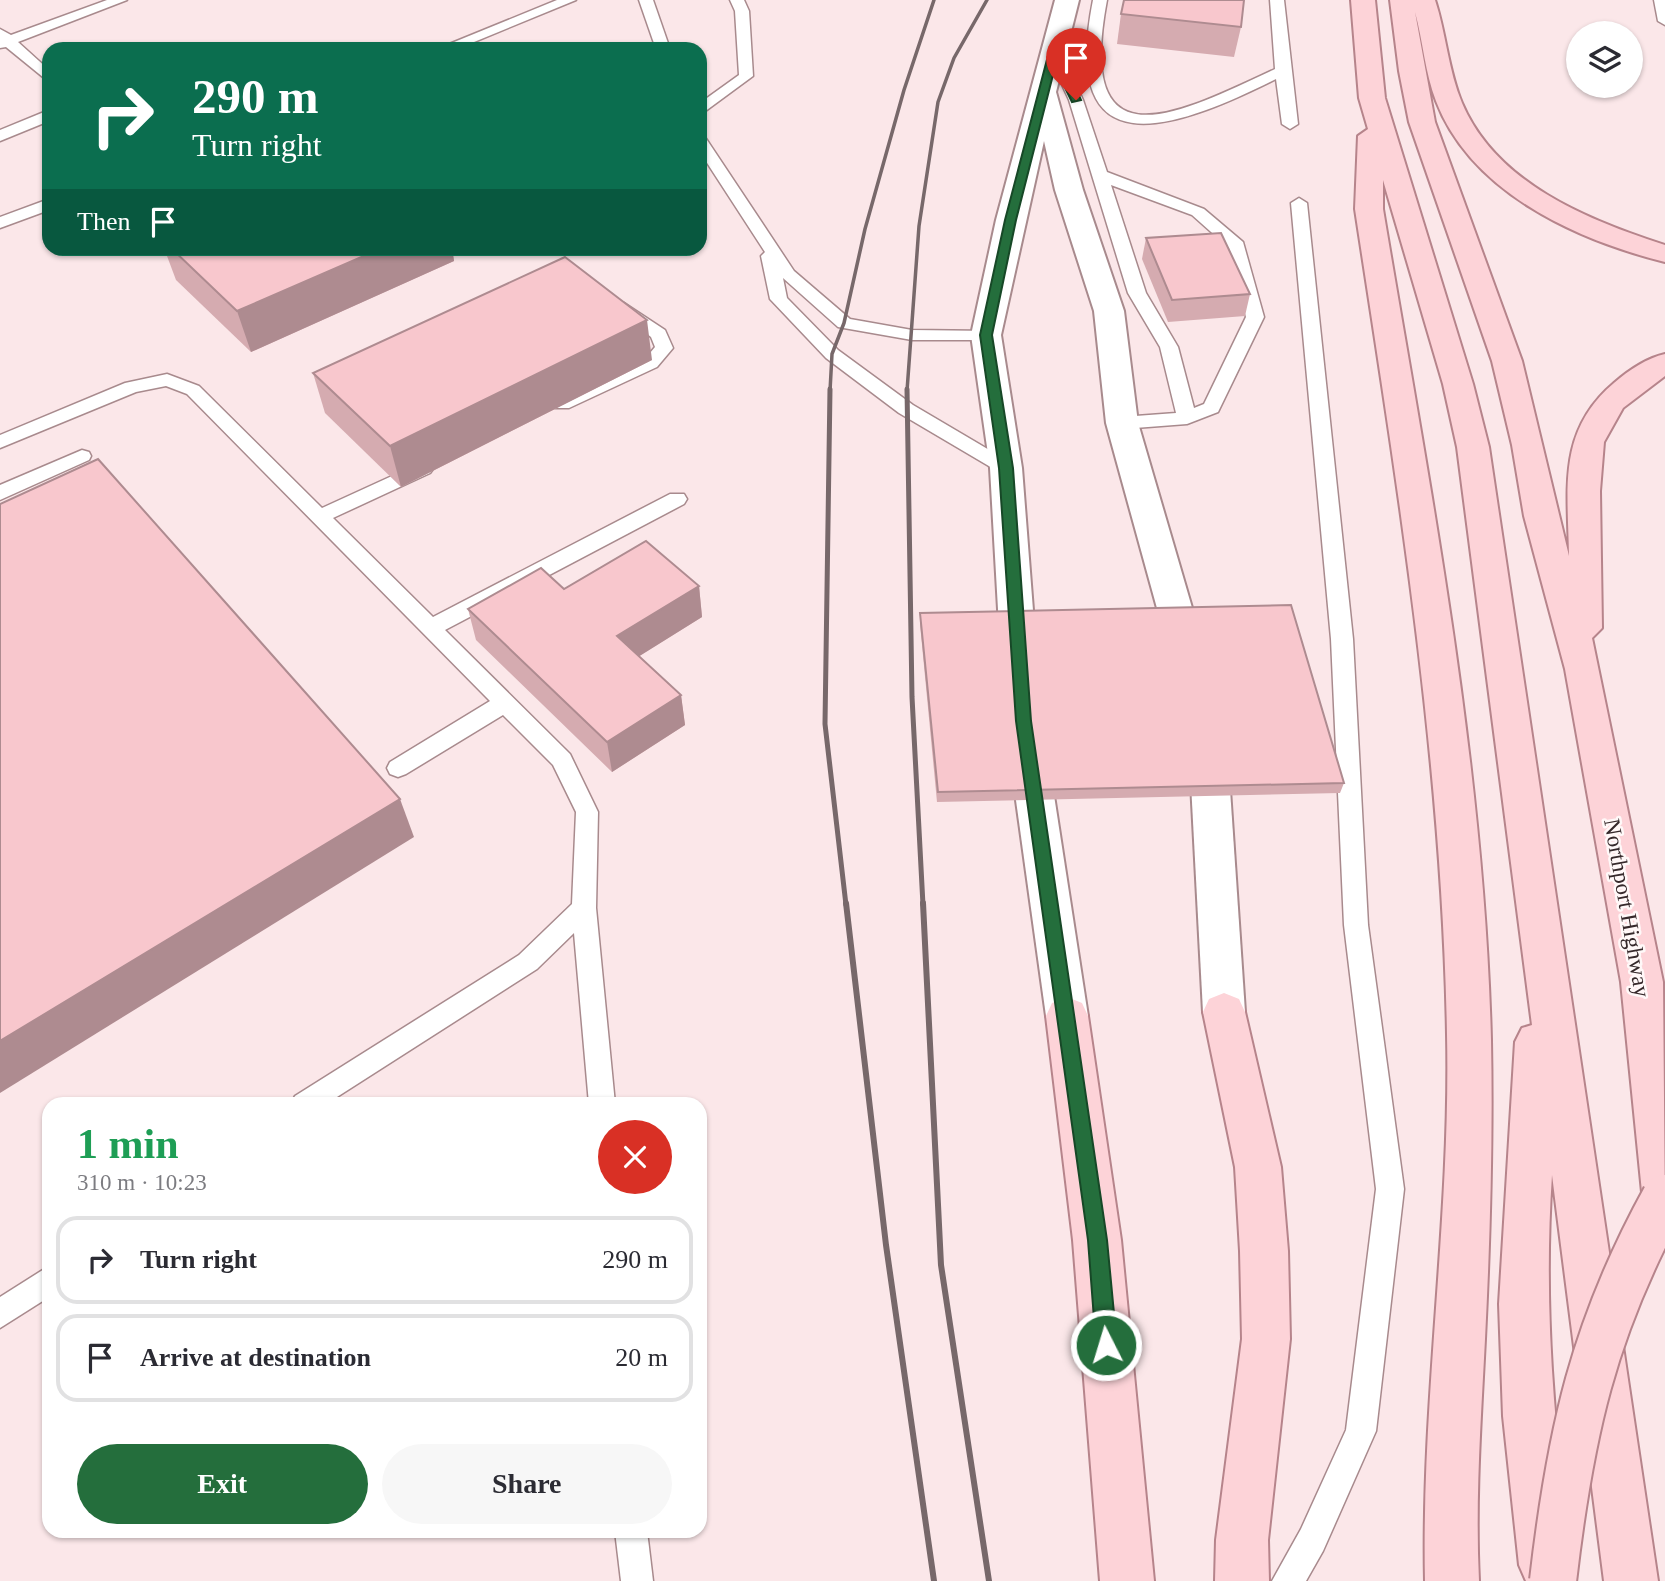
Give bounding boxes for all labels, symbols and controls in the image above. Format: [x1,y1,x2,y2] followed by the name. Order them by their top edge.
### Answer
[1566,21,1643,98] map controls
[1566,21,1643,98] button: layers
[1046,28,1106,100] pin
[1057,39,1095,77] icon: arrive
[192,69,319,124] text: 290 m
[77,70,168,161] icon: right
[192,127,322,163] text: Turn right
[144,203,182,241] icon: arrive
[77,207,130,236] text: Then
[1599,817,1655,1000] street label: Northport Highway
[598,1120,672,1194] button: close
[77,1121,179,1167] text: 1 min
[77,1170,207,1195] text: 310 m · 10:23
[81,1241,119,1279] icon: right
[140,1245,257,1274] text: Turn right
[602,1245,668,1274] text: 290 m
[1069,1308,1143,1382] position arrow
[81,1339,119,1377] icon: arrive
[140,1343,371,1372] text: Arrive at destination
[615,1343,668,1372] text: 20 m
[77,1444,368,1524] button: Exit
[382,1444,672,1524] button: Share

